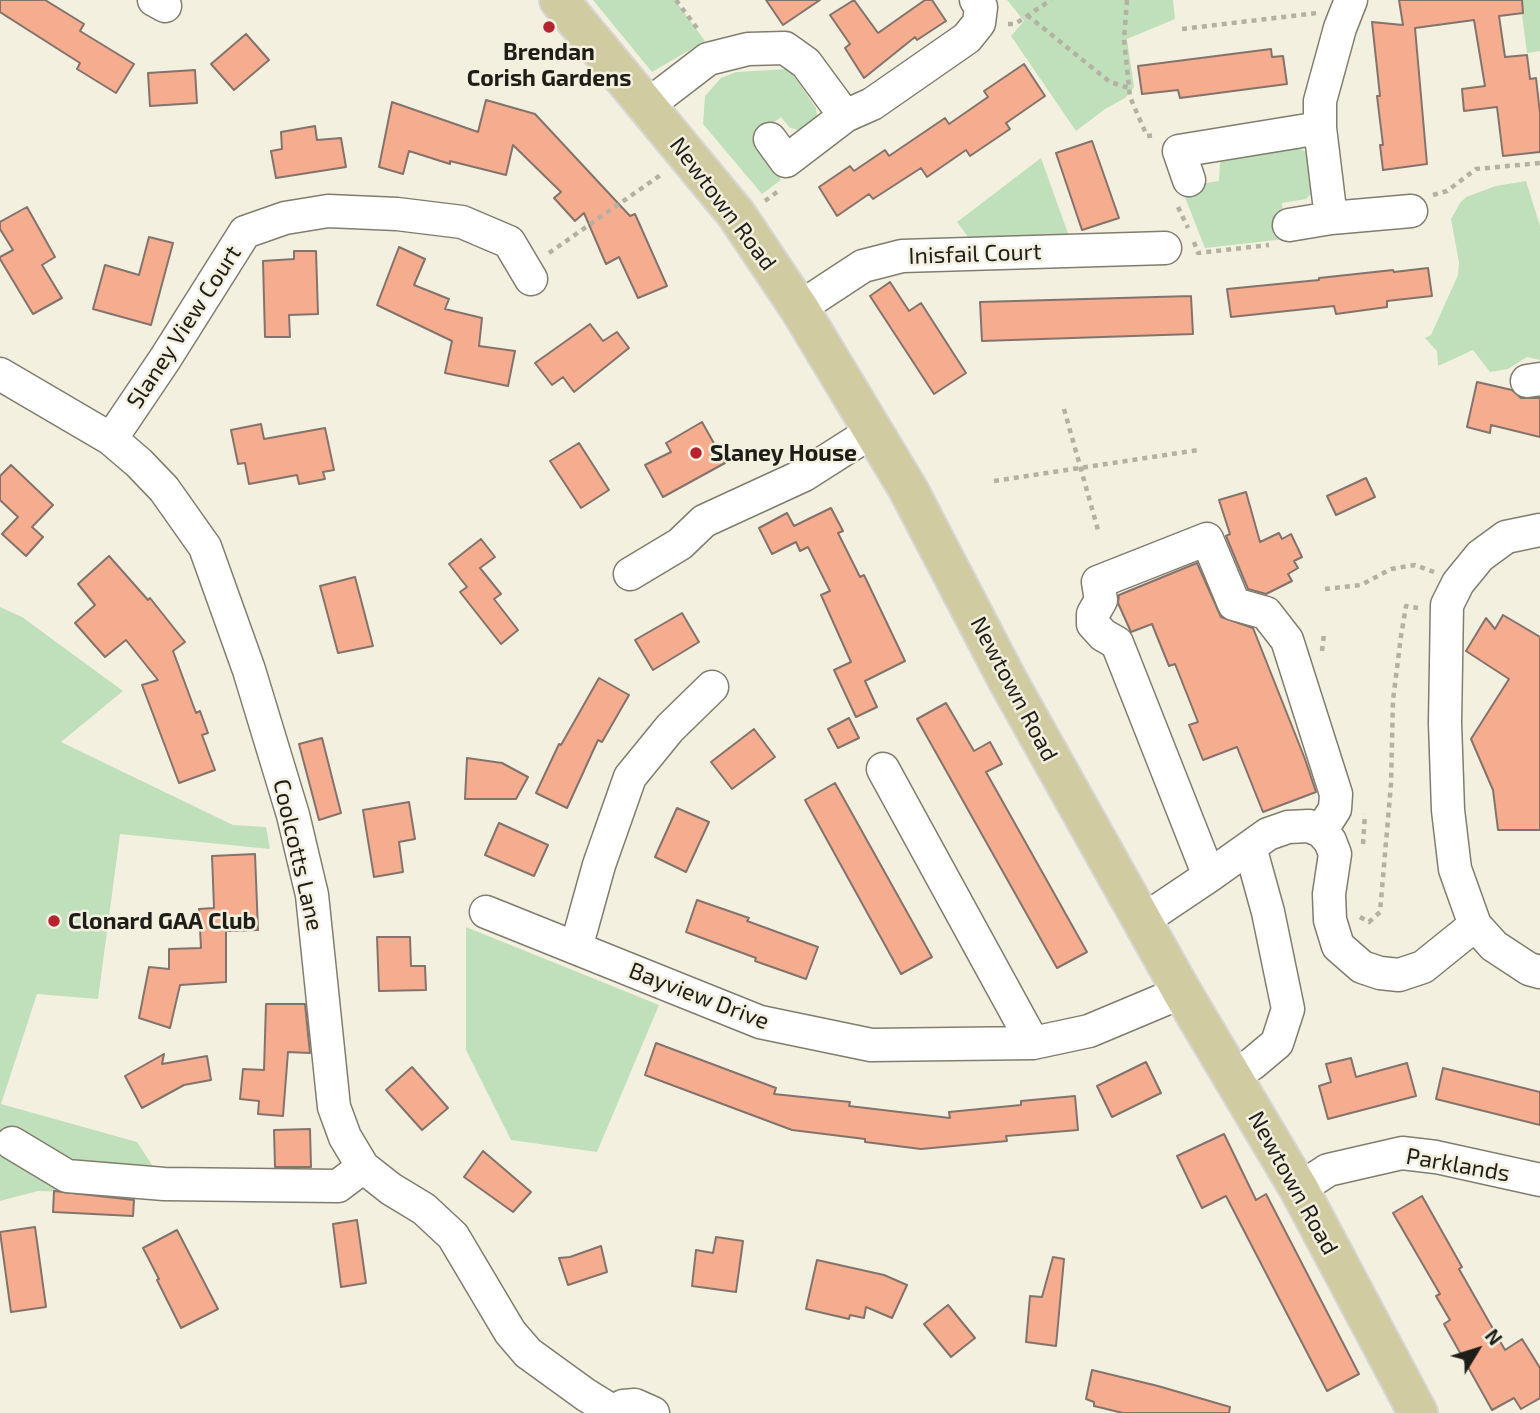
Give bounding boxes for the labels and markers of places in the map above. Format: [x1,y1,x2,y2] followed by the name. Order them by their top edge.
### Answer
[541,19,557,35] marker: Brendan Corish Gardens
[467,38,631,92] place label: Brendan Corish Gardens
[710,439,857,467] place label: Slaney House
[688,445,704,461] marker: Slaney House
[68,907,256,935] place label: Clonard GAA Club
[46,913,62,929] marker: Clonard GAA Club

